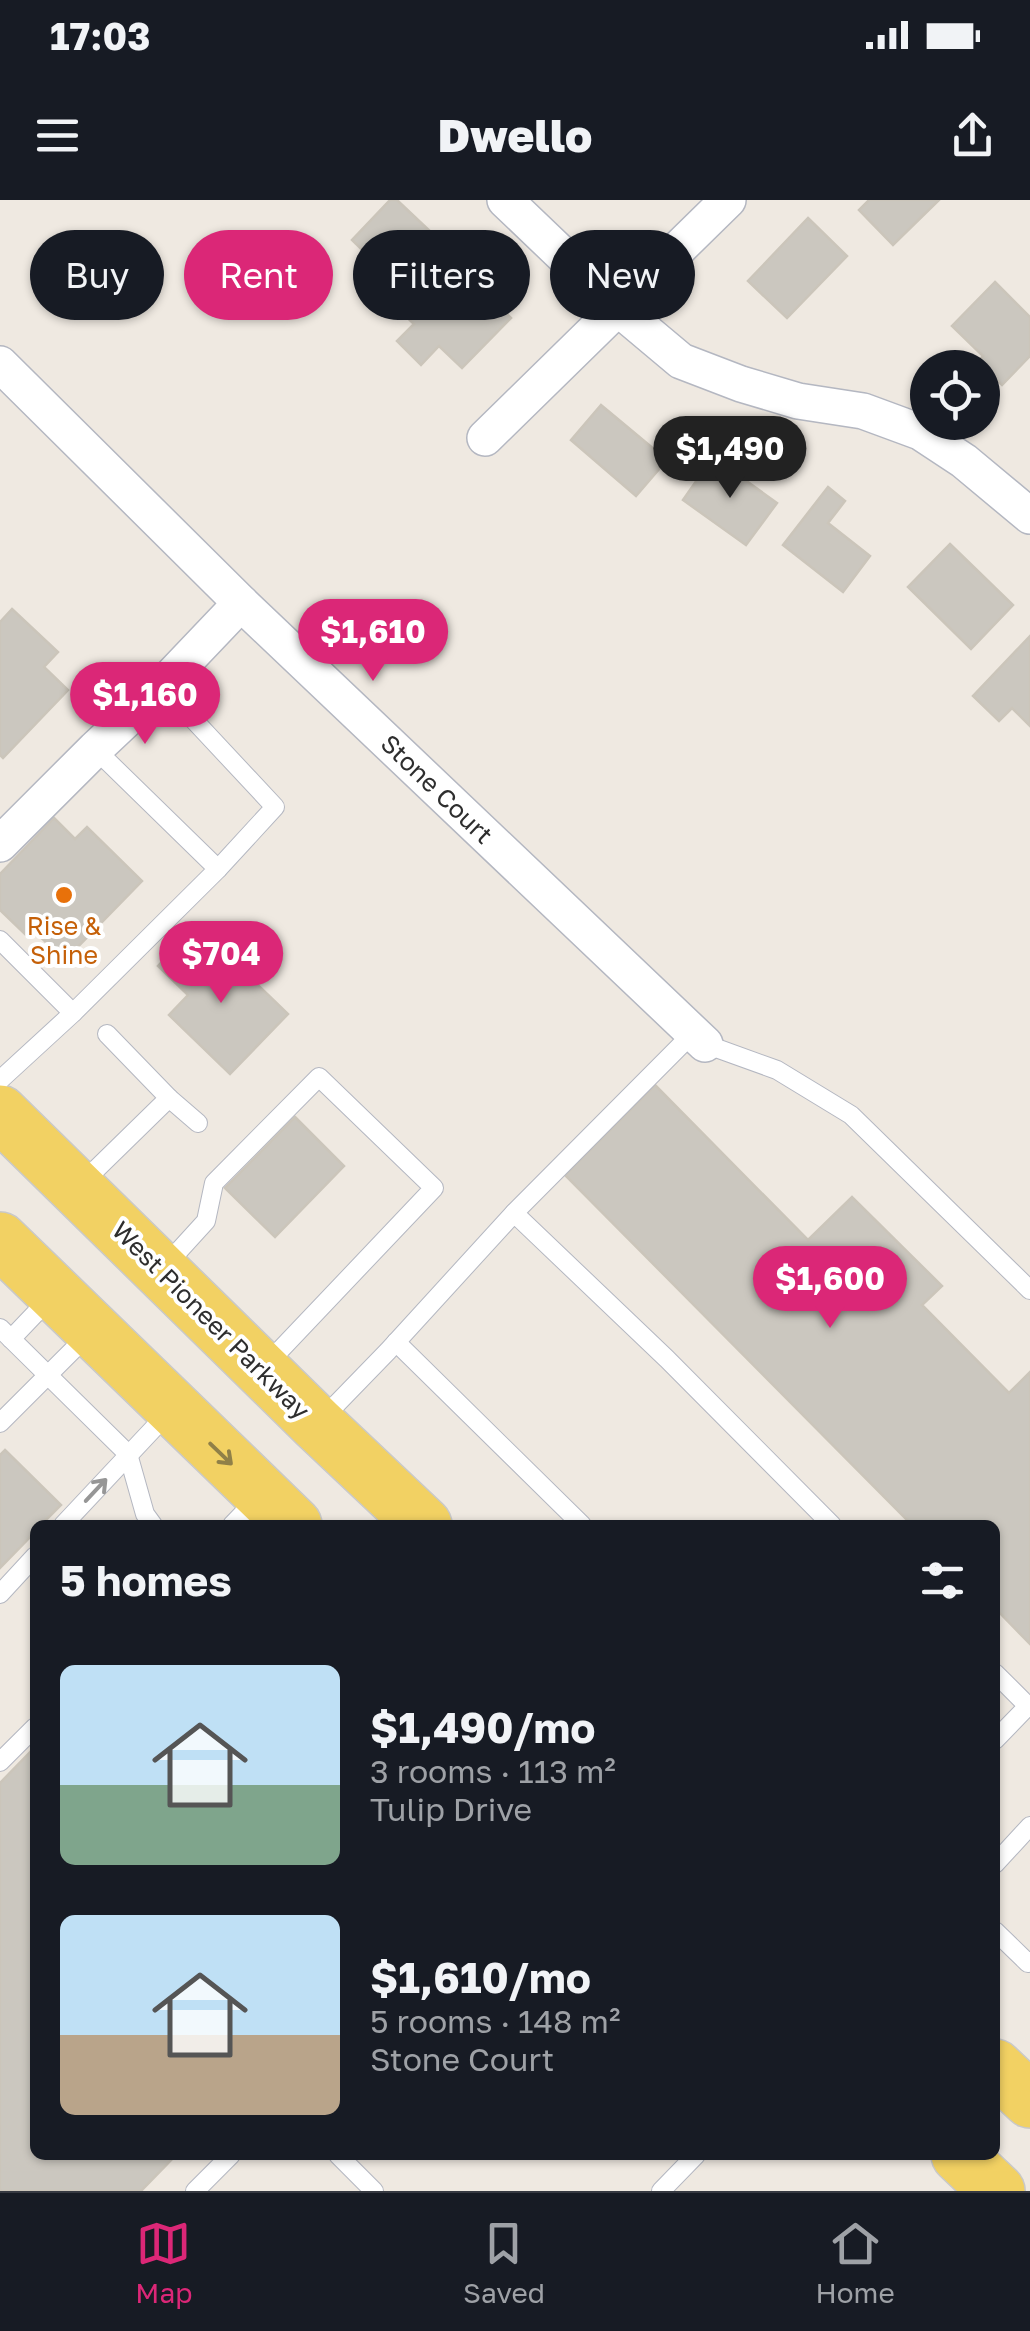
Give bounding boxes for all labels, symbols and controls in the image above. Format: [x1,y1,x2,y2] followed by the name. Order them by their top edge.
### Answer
[50,13,150,58] text: 17:03
[30,108,85,163] icon: menu
[438,108,592,162] text: Dwello
[945,108,1000,163] icon: share
[30,230,164,320] chip: Buy
[184,230,333,320] chip: Rent
[353,230,530,320] chip: Filters
[550,230,695,320] chip: New
[910,350,1000,440] map controls
[910,350,1000,440] button: locate
[649,416,811,501] pin: $1,490
[675,429,785,467] text: $1,490
[292,599,454,684] pin: $1,610
[320,612,426,650] text: $1,610
[64,662,226,747] pin: $1,160
[92,675,198,713] text: $1,160
[375,727,500,850] street label: Stone Court
[53,884,75,906] marker: Rise & Shine
[27,910,101,970] place label: Rise & Shine
[162,921,280,1006] pin: $704
[181,934,261,972] text: $704
[106,1214,317,1425] street label: West Pioneer Parkway
[749,1246,911,1331] pin: $1,600
[775,1259,885,1297] text: $1,600
[208,1442,233,1465] one-way arrow
[84,1478,107,1503] one-way arrow
[915,1553,970,1608] icon: filters
[60,1555,232,1605] text: 5 homes
[370,1702,596,1752] text: $1,490/mo
[140,1705,260,1825] icon: home
[370,1752,616,1790] text: 3 rooms · 113 m²
[370,1790,532,1828] text: Tulip Drive
[370,1952,591,2002] text: $1,610/mo
[140,1955,260,2075] icon: home
[370,2002,620,2040] text: 5 rooms · 148 m²
[370,2040,554,2078] text: Stone Court
[135,2216,192,2309] tab: Map
[463,2216,545,2309] tab: Saved
[816,2216,895,2309] tab: Home

